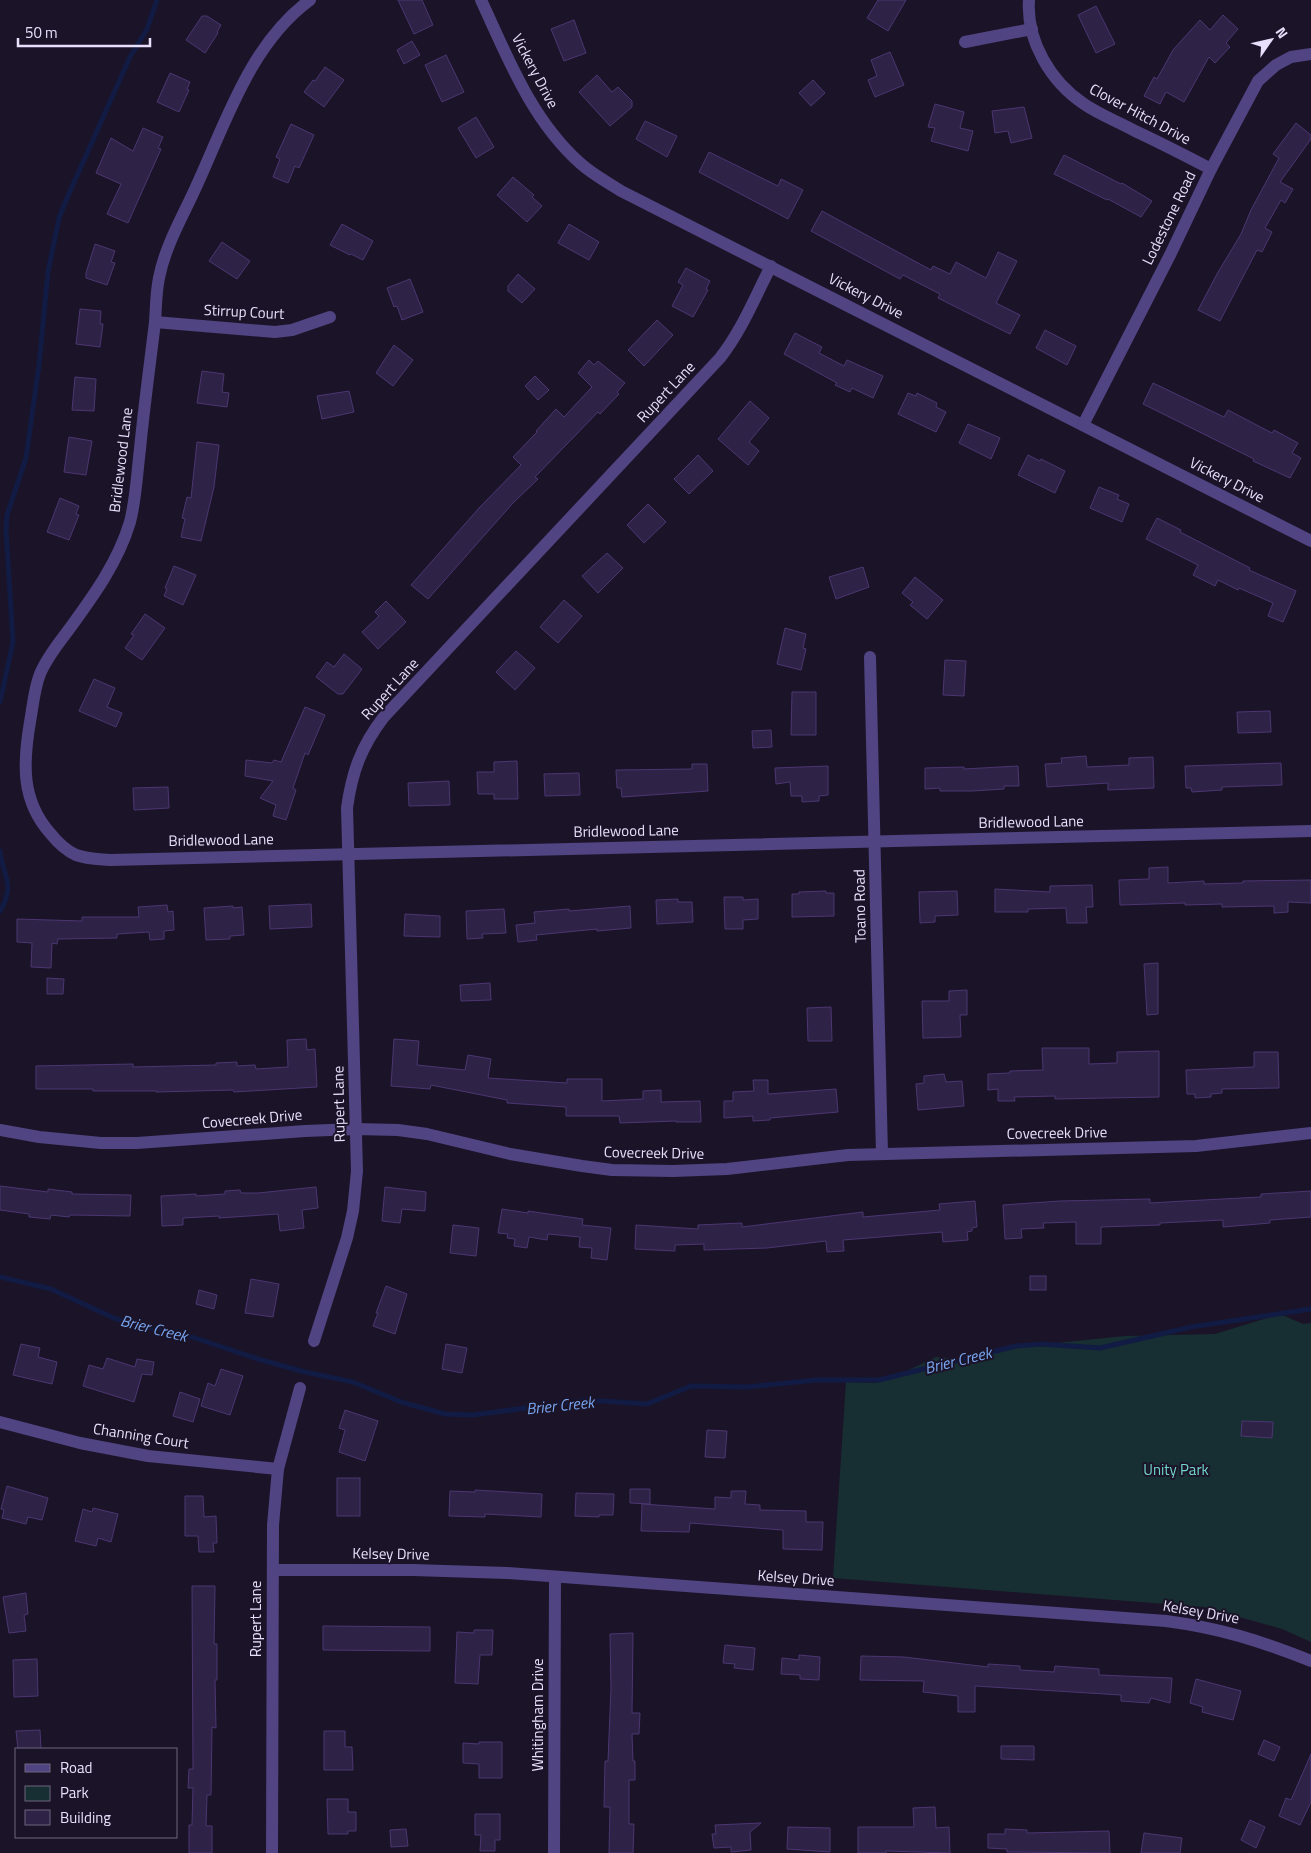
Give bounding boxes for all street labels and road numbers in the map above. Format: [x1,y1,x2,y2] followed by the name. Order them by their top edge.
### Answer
[506,29,565,112] street label: Vickery Drive
[1085,77,1195,150] street label: Clover Hitch Drive
[1136,167,1201,269] street label: Lodestone Road
[825,267,908,324] street label: Vickery Drive
[203,298,286,325] street label: Stirrup Court
[631,356,700,428] street label: Rupert Lane
[103,406,138,514] street label: Bridlewood Lane
[1186,451,1269,508] street label: Vickery Drive
[355,652,424,725] street label: Rupert Lane
[978,809,1084,834] street label: Bridlewood Lane
[573,818,679,843] street label: Bridlewood Lane
[168,827,274,852] street label: Bridlewood Lane
[847,869,872,943] street label: Toano Road
[326,1065,351,1143] street label: Rupert Lane
[201,1103,303,1134] street label: Covecreek Drive
[1007,1120,1107,1145] street label: Covecreek Drive
[604,1140,704,1165] street label: Covecreek Drive
[92,1417,191,1455] street label: Channing Court
[352,1541,430,1566] street label: Kelsey Drive
[757,1563,835,1592] street label: Kelsey Drive
[244,1581,267,1657] street label: Rupert Lane
[1161,1593,1241,1630] street label: Kelsey Drive
[526,1658,549,1772] street label: Whitingham Drive

